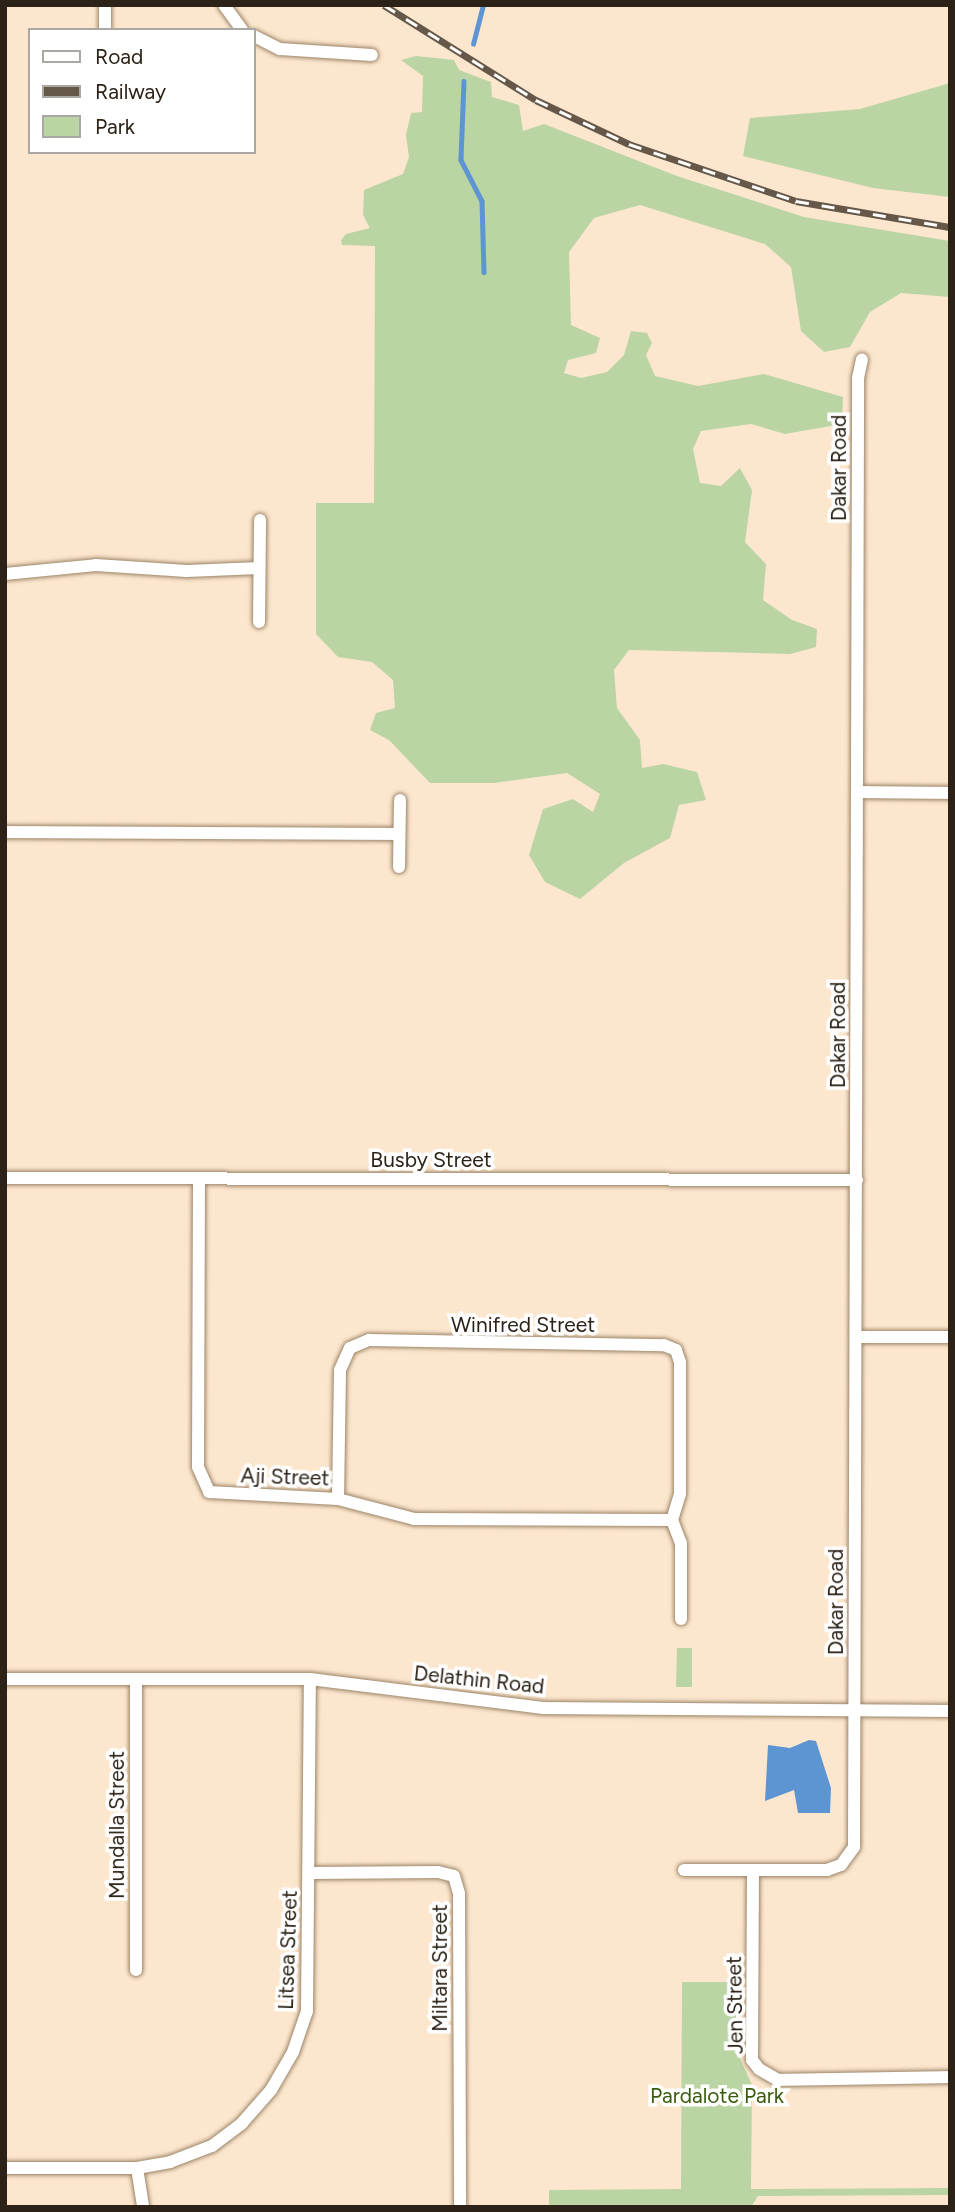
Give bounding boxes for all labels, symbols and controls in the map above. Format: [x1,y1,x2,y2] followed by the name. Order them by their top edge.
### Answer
[28,28,256,154] legend
[95,44,143,69] text: Road
[95,79,166,104] text: Railway
[95,114,135,139] text: Park
[826,415,852,521] street label: Dakar Road
[825,982,851,1088] street label: Dakar Road
[370,1147,492,1173] street label: Busby Street
[451,1312,595,1338] street label: Winifred Street
[240,1463,330,1491] street label: Aji Street
[823,1549,849,1655] street label: Dakar Road
[413,1661,545,1699] street label: Delathin Road
[104,1751,130,1899] street label: Mundalla Street
[273,1890,303,2010] street label: Litsea Street
[427,1904,453,2032] street label: Miltara Street
[722,1956,748,2054] street label: Jen Street
[650,2083,784,2109] park label: Pardalote Park

